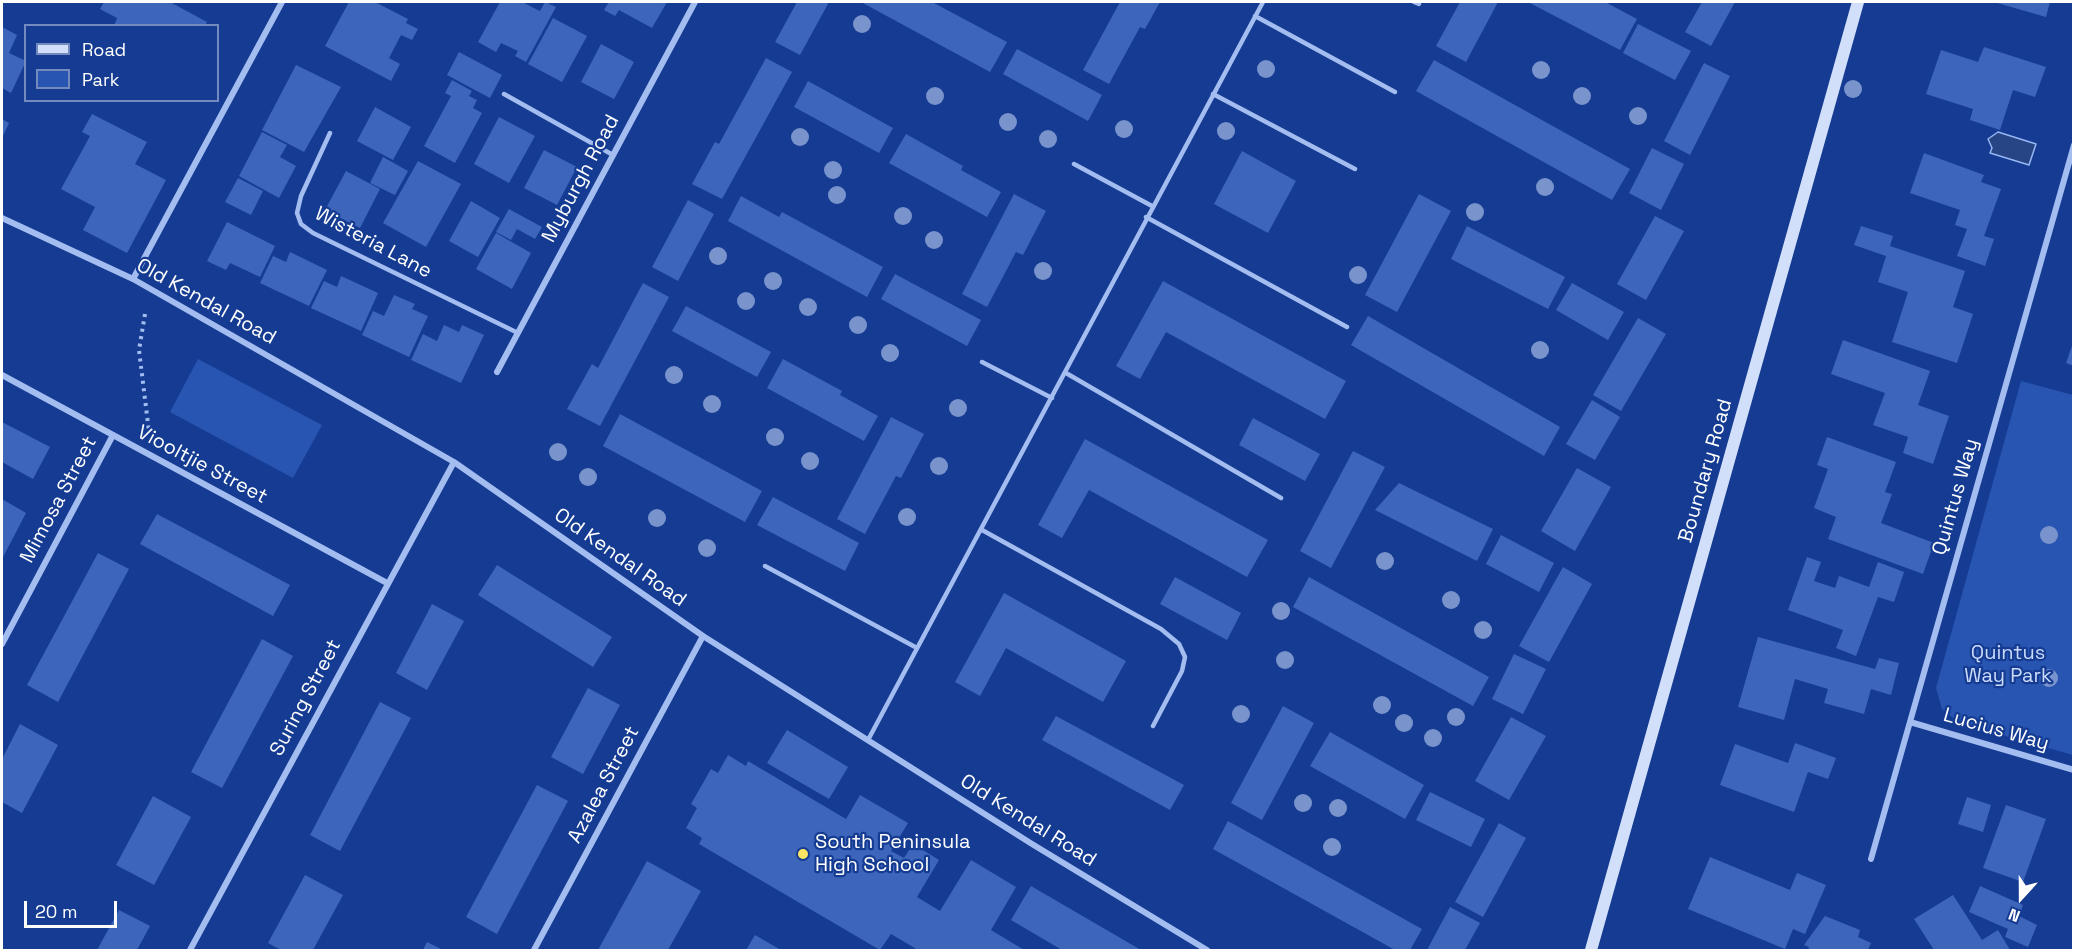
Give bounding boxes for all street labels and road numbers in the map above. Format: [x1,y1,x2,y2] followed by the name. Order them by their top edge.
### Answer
[537,111,625,247] street label: Myburgh Road
[310,202,436,284] street label: Wisteria Lane
[132,254,280,350] street label: Old Kendal Road
[1674,396,1738,546] street label: Boundary Road
[133,421,271,509] street label: Viooltjie Street
[16,433,102,567] street label: Mimosa Street
[1928,436,1984,558] street label: Quintus Way
[549,504,691,612] street label: Old Kendal Road
[265,636,347,760] street label: Suring Street
[1940,703,2052,757] street label: Lucius Way
[563,722,645,848] street label: Azalea Street
[956,770,1100,872] street label: Old Kendal Road

